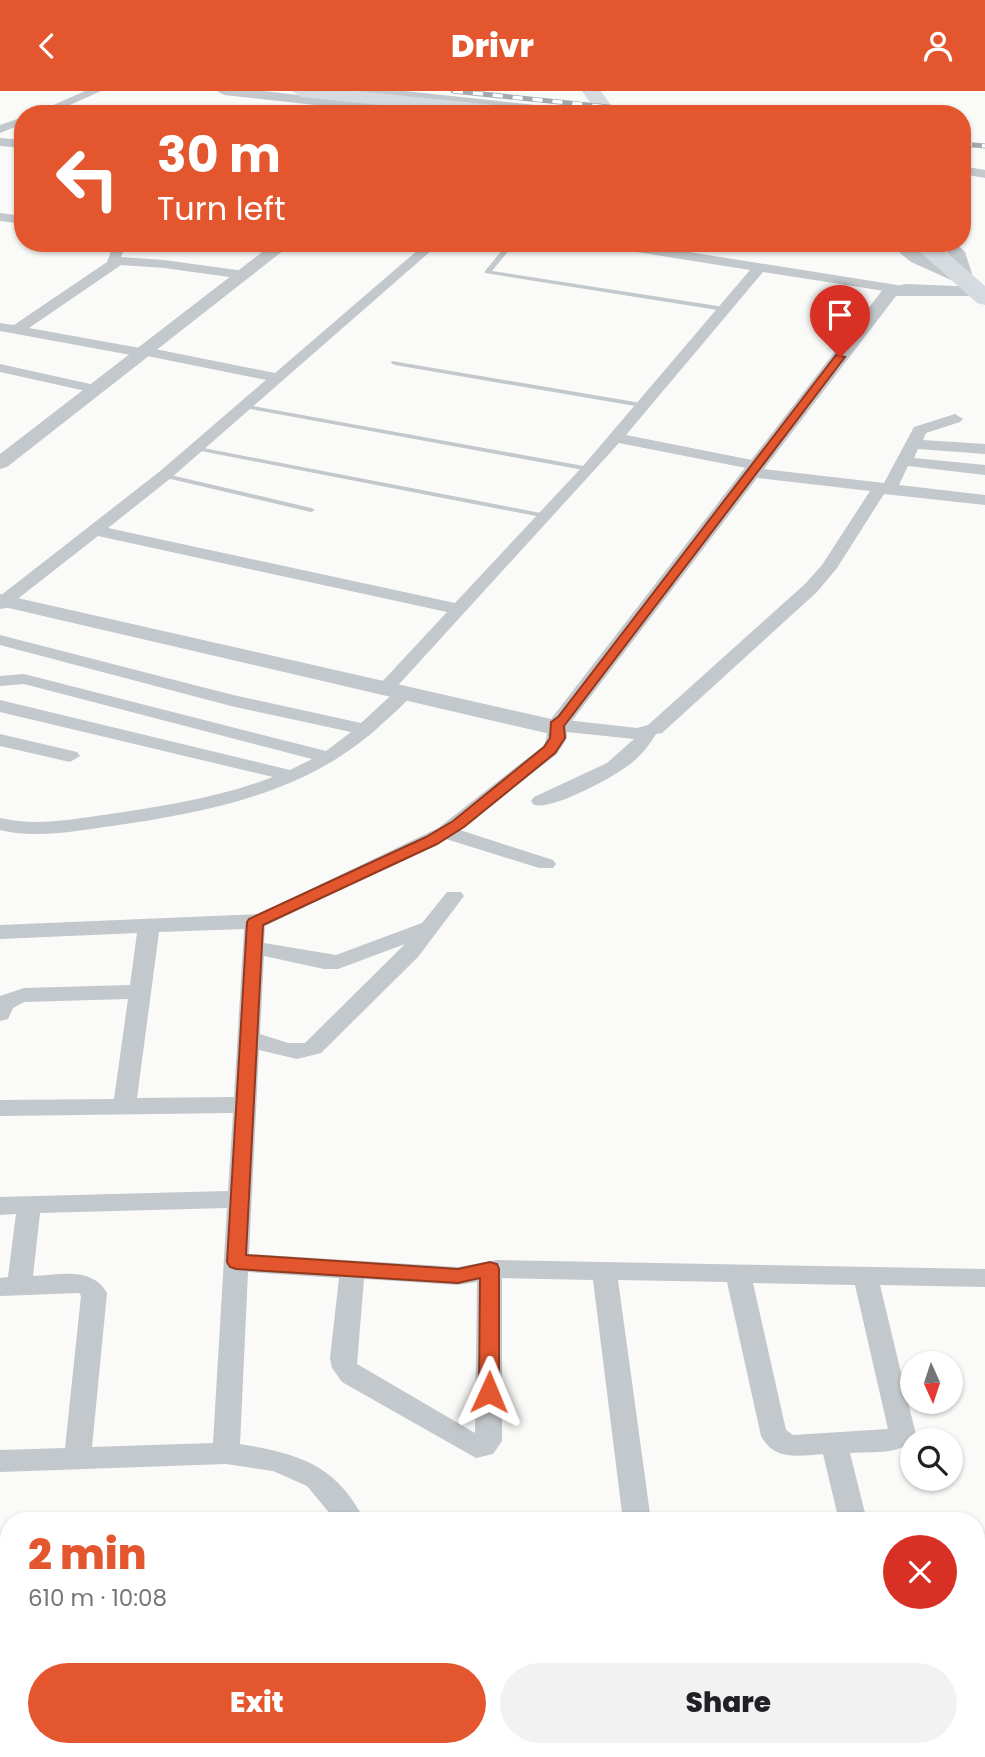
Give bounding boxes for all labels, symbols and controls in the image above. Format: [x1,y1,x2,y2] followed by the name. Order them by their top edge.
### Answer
[451,23,534,68] text: Drivr
[28,27,66,65] icon: back
[919,27,957,65] icon: person
[157,121,281,189] text: 30 m
[42,133,133,224] icon: left
[157,186,286,231] text: Turn left
[810,285,870,357] pin
[821,296,859,334] icon: arrive
[900,1351,962,1414] north arrow
[900,1351,963,1491] map controls
[452,1355,526,1429] position arrow
[900,1428,963,1491] button: search
[28,1525,146,1584] text: 2 min
[883,1535,957,1609] button: close
[28,1582,167,1614] text: 610 m · 10:08
[28,1663,486,1743] button: Exit
[500,1663,957,1743] button: Share

